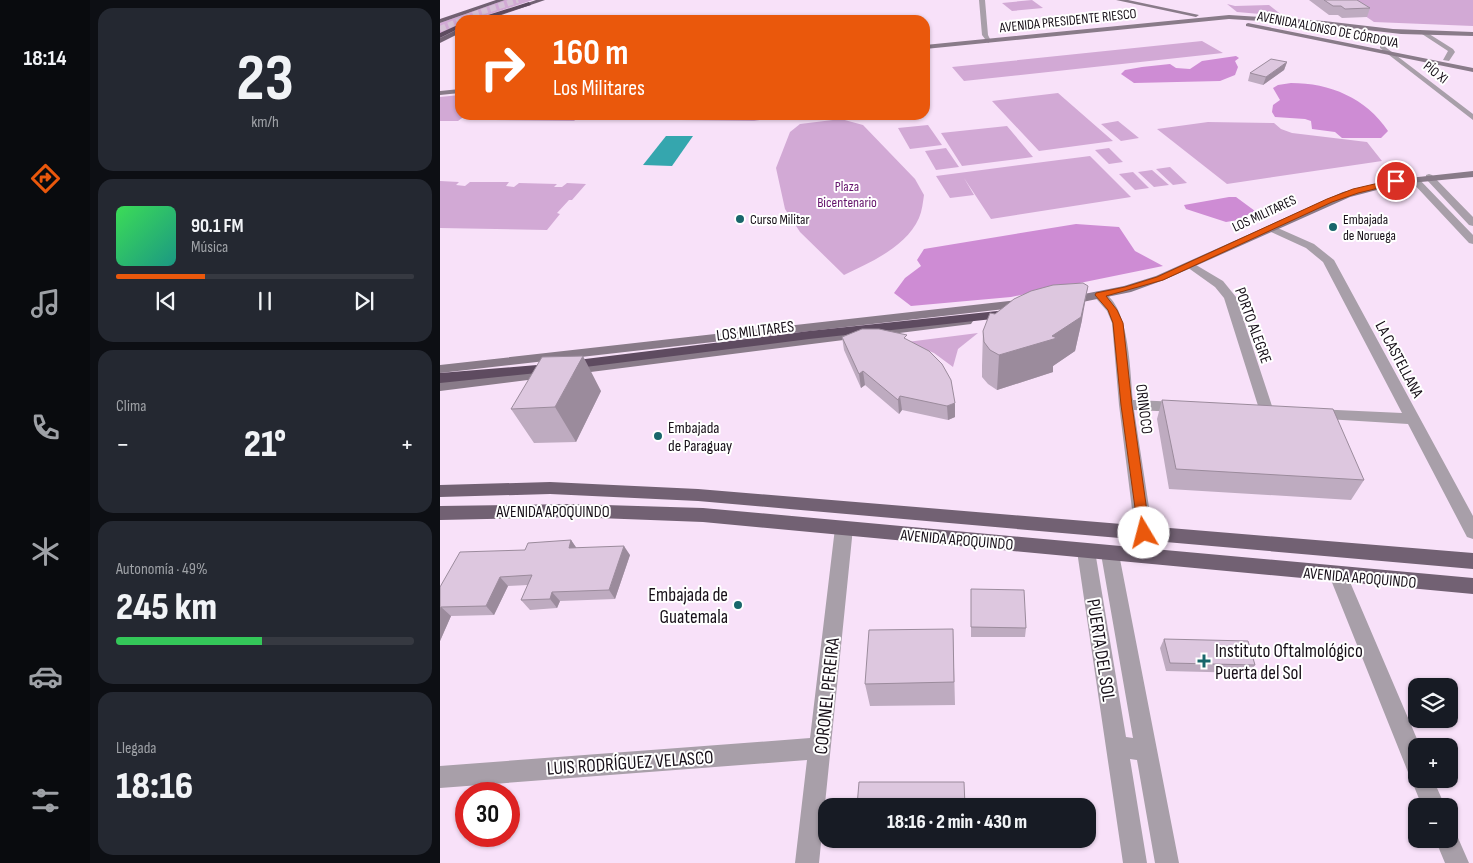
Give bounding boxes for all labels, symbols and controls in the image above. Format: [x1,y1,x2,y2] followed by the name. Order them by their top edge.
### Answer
[998,5,1137,36] street label: AVENIDA PRESIDENTE RIESCO
[1255,7,1401,52] street label: AVENIDA ALONSO DE CÓRDOVA
[553,32,629,75] text: 160 m
[470,35,535,100] icon: right
[236,41,294,119] text: 23
[24,45,66,72] text: 18:14
[1420,58,1451,87] street label: PÍO XI
[553,75,645,102] text: Los Militares
[251,113,279,132] text: km/h
[1375,160,1417,202] pin
[28,161,63,196] icon: directions
[1382,167,1410,195] icon: arrive
[817,178,877,211] park label: Plaza Bicentenario
[1230,191,1299,236] street label: LOS MILITARES
[750,211,810,228] place label: Curso Militar
[1343,211,1396,244] place label: Embajada de Noruega
[734,213,746,225] marker: Curso Militar
[191,215,243,238] text: 90.1 FM
[1327,221,1339,233] marker: Embajada de Noruega
[191,238,228,257] text: Música
[1230,285,1275,366] street label: PORTO ALEGRE
[28,286,63,321] icon: music
[152,287,180,315] icon: previous
[251,287,279,315] icon: pause
[350,287,378,315] icon: next
[715,317,795,346] street label: LOS MILITARES
[1371,318,1427,401] street label: LA CASTELLANA
[1131,383,1156,435] street label: ORINOCO
[116,397,146,416] text: Clima
[28,410,63,445] icon: phone
[668,419,732,456] place label: Embajada de Paraguay
[244,422,286,467] text: 21°
[116,428,130,461] text: −
[400,428,414,461] text: +
[652,430,664,442] marker: Embajada de Paraguay
[495,503,610,522] street label: AVENIDA APOQUINDO
[1117,506,1169,558] position arrow
[899,526,1014,555] street label: AVENIDA APOQUINDO
[28,534,63,569] icon: climate
[116,560,208,579] text: Autonomía · 49%
[1302,564,1417,593] street label: AVENIDA APOQUINDO
[648,584,728,629] place label: Embajada de Guatemala
[116,585,217,630] text: 245 km
[1081,597,1120,703] street label: PUERTA DEL SOL
[732,599,744,611] marker: Embajada de Guatemala
[810,636,845,756] street label: CORONEL PEREIRA
[1215,640,1363,685] place label: Instituto Oftalmológico Puerta del Sol
[1197,654,1211,668] marker: Instituto Oftalmológico Puerta del Sol
[28,659,63,694] icon: car
[1408,678,1458,848] map controls
[1408,678,1458,728] button: layers
[1408,738,1458,788] button: +
[116,739,157,758] text: Llegada
[546,746,714,781] street label: LUIS RODRÍGUEZ VELASCO
[116,764,193,809] text: 18:16
[455,782,520,847] speed limit sign: 30
[28,783,63,818] icon: filters
[1408,798,1458,848] button: −
[887,811,1027,834] text: 18:16 · 2 min · 430 m

